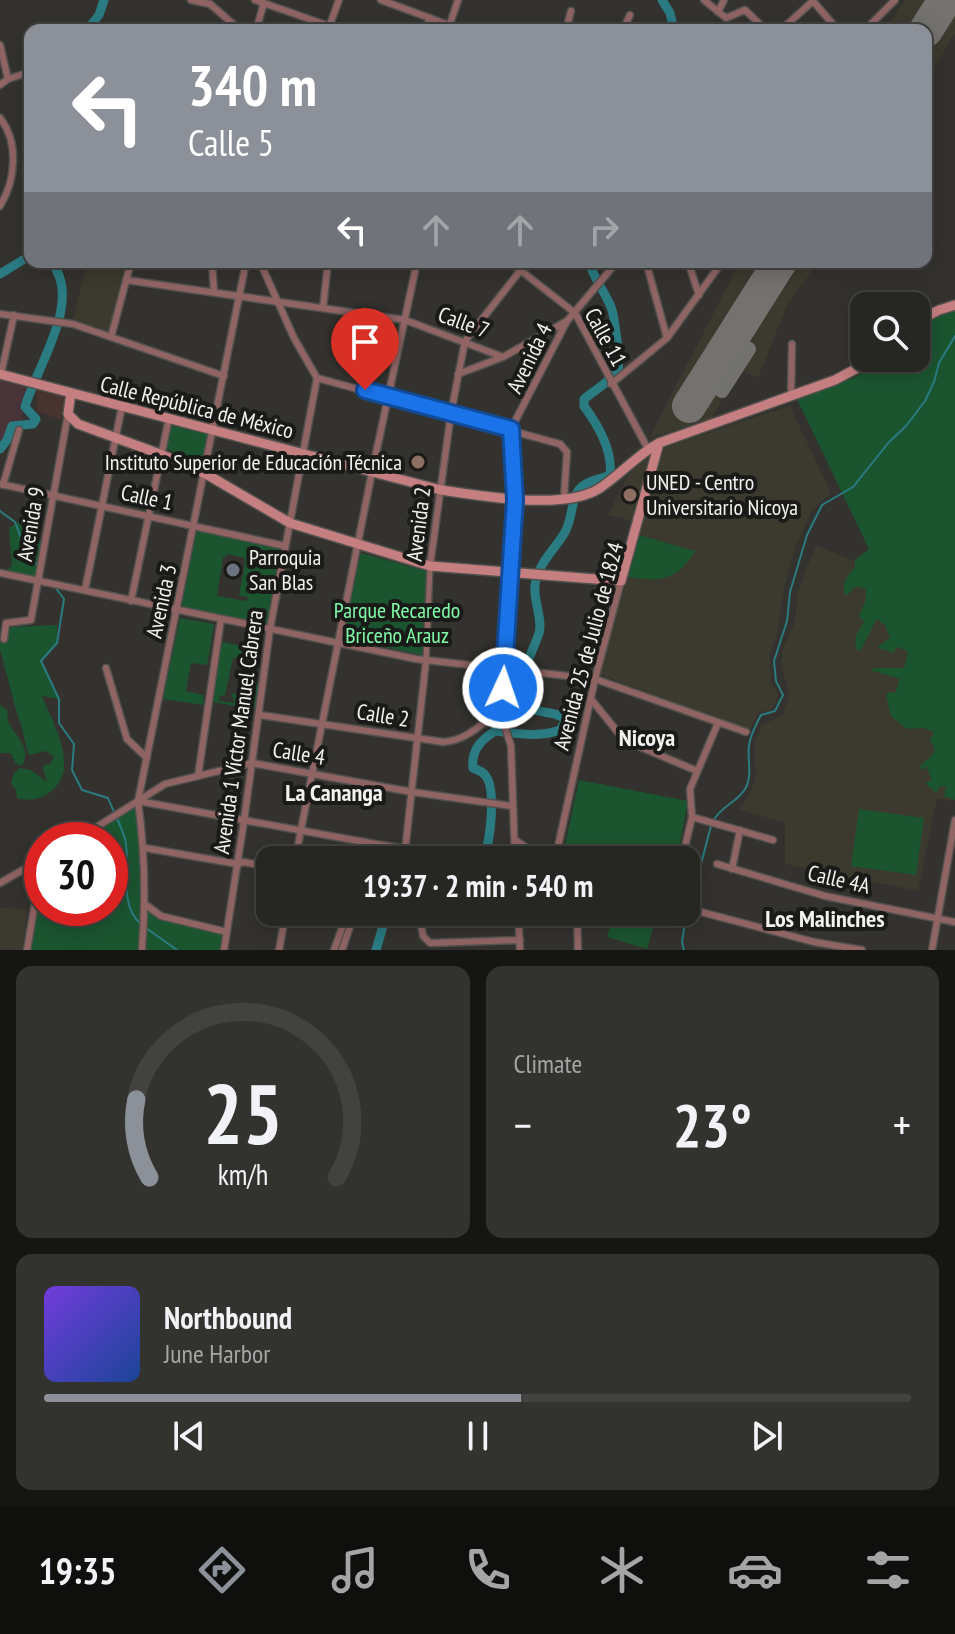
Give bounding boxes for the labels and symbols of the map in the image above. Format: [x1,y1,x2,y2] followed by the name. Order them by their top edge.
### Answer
[435,300,493,344] street label: Calle 7
[579,303,633,371] street label: Calle 11
[331,308,399,390] pin
[500,318,558,398] street label: Avenida 4
[98,369,296,445] street label: Calle República de México
[105,448,402,476] place label: Instituto Superior de Educación Técnica
[409,453,427,471] marker: Instituto Superior de Educación Técnica
[646,468,798,521] place label: UNED - Centro Universitario Nicoya
[118,478,176,516] street label: Calle 1
[10,485,50,563] street label: Avenida 9
[400,485,436,563] street label: Avenida 2
[621,486,639,504] marker: UNED - Centro Universitario Nicoya
[547,539,629,753] street label: Avenida 25 de Julio de 1824
[249,543,321,596] place label: Parroquia San Blas
[224,561,242,579] marker: Parroquia San Blas
[140,562,182,640] street label: Avenida 3
[334,596,460,649] park label: Parque Recaredo Briceño Arauz
[207,608,269,856] street label: Avenida 1 Víctor Manuel Cabrera
[461,646,545,730] position arrow
[355,697,411,733] street label: Calle 2
[619,722,675,753] district label: Nicoya
[271,735,327,771] street label: Calle 4
[285,777,383,808] district label: La Cananga
[24,822,128,926] speed limit sign: 30
[805,858,873,900] street label: Calle 4A
[765,903,885,934] district label: Los Malinches

